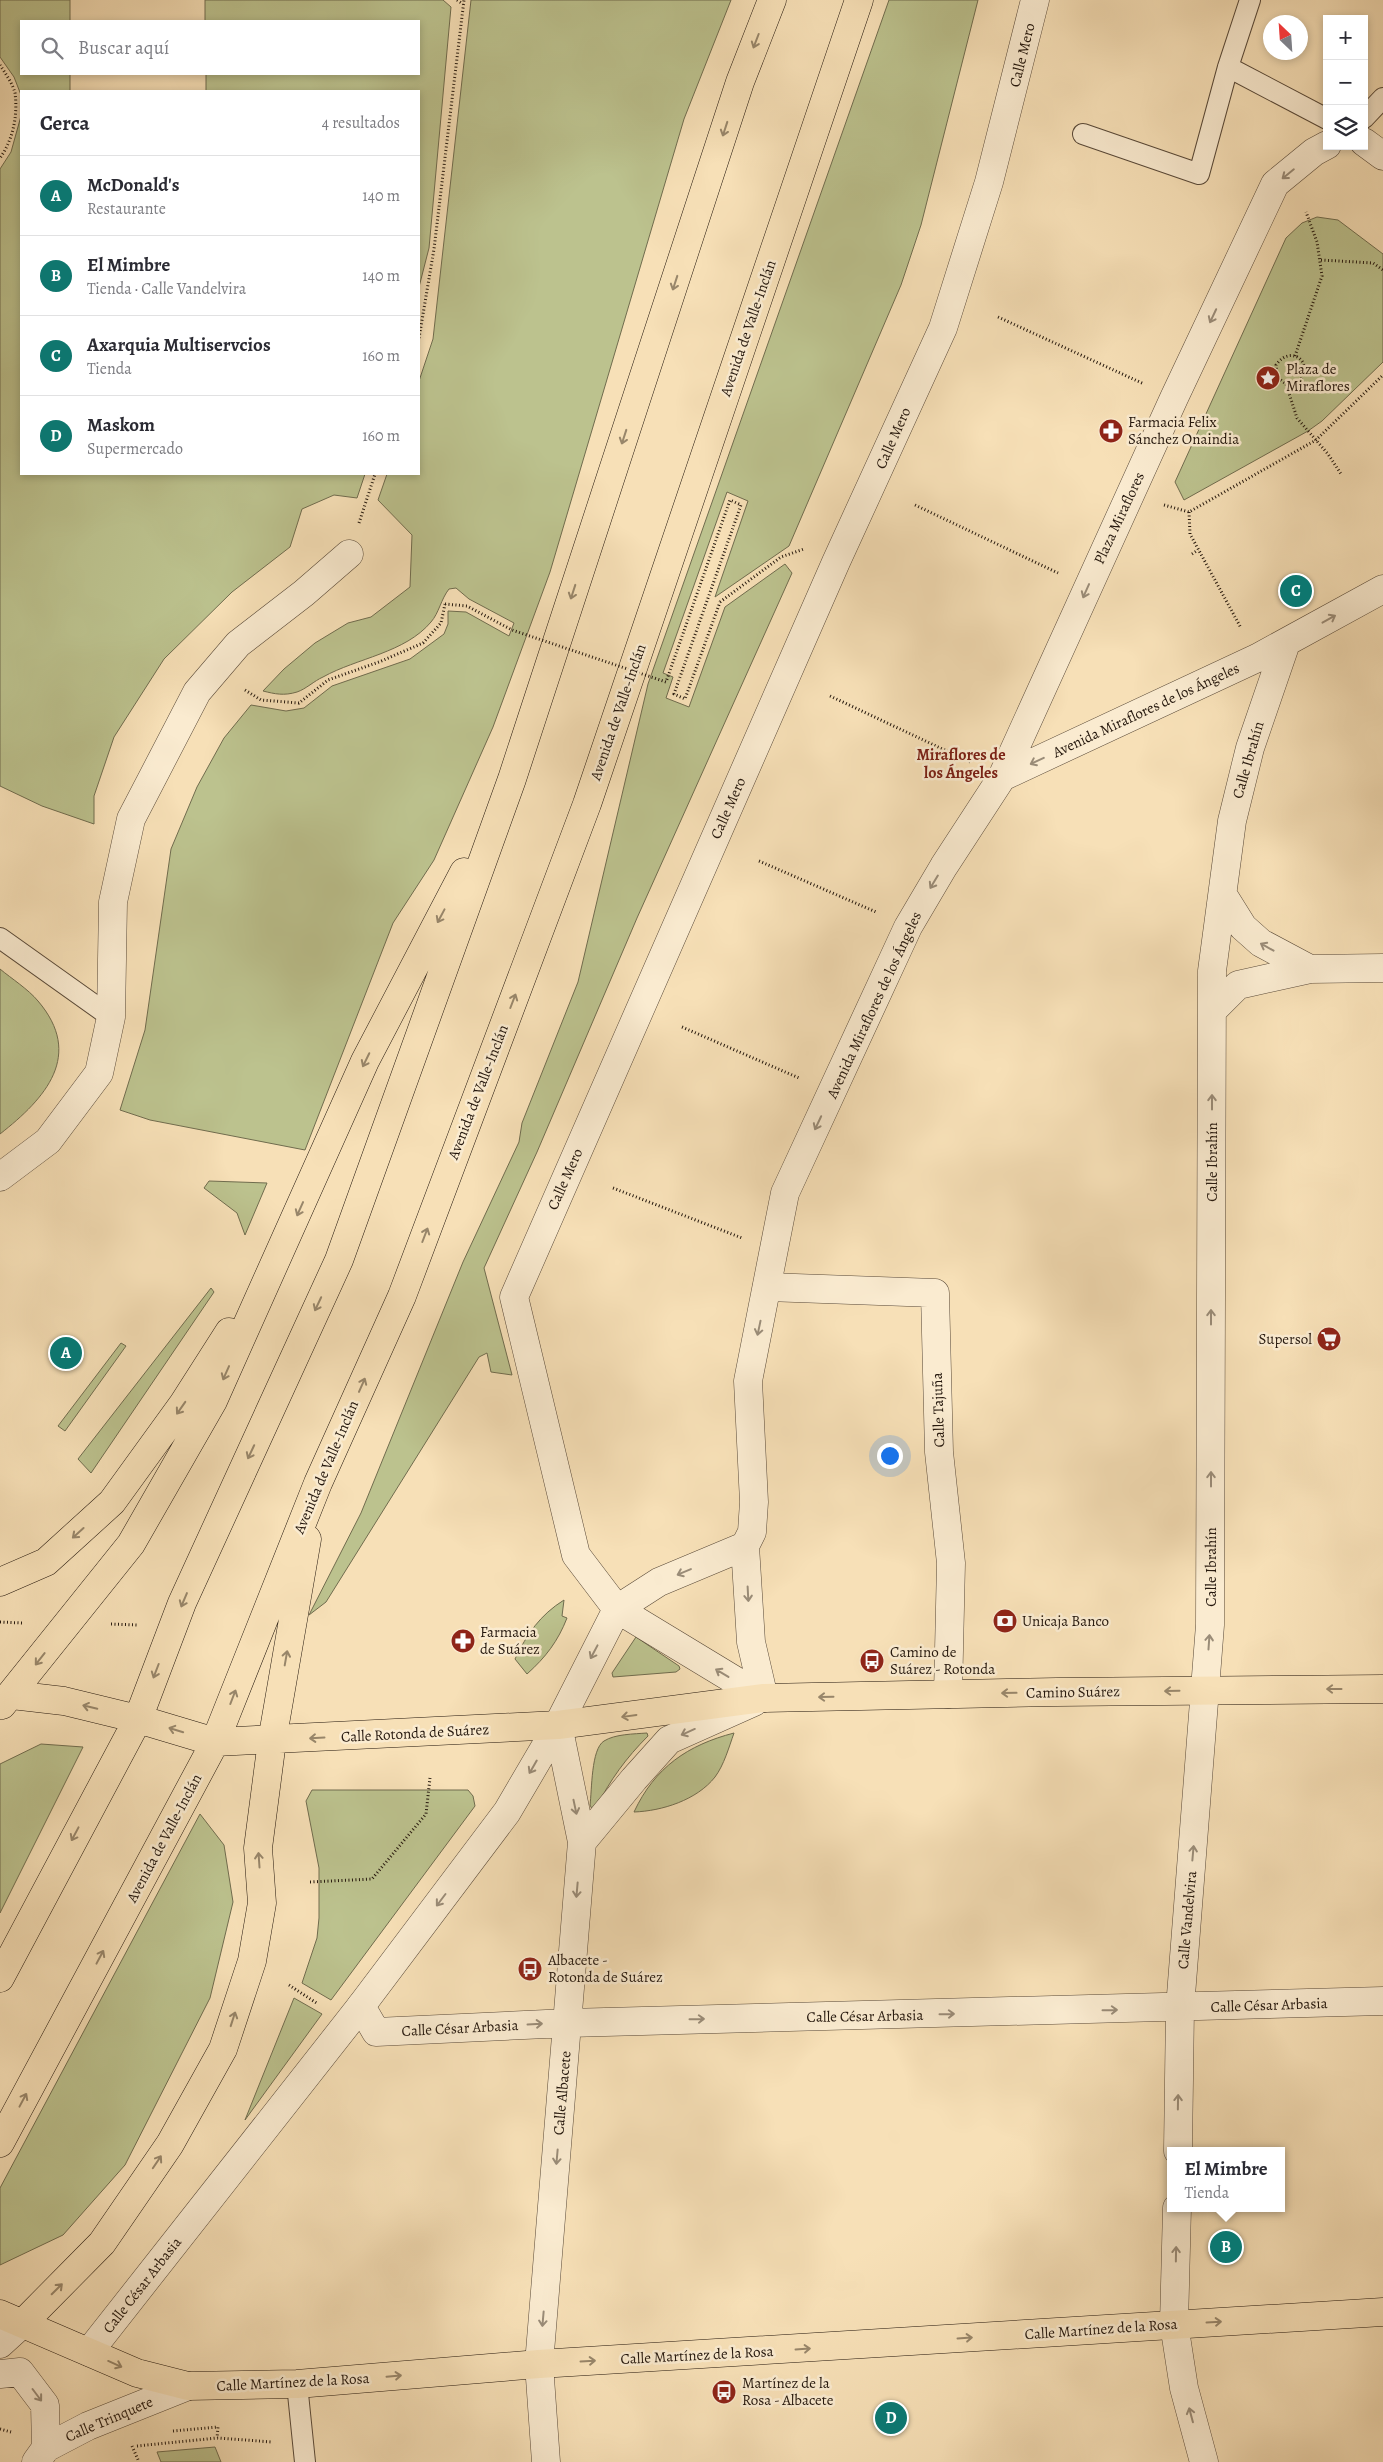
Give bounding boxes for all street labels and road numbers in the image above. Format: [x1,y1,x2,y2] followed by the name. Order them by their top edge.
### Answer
[1004,21,1040,89] street label: Calle Mero
[715,257,781,400] street label: Avenida de Valle-Inclán
[871,404,915,472] street label: Calle Mero
[1089,469,1149,567] street label: Plaza Miraflores
[585,641,651,784] street label: Avenida de Valle-Inclán
[1048,658,1243,763] street label: Avenida Miraflores de los Ángeles
[1227,719,1269,801] street label: Calle Ibrahín
[706,774,750,842] street label: Calle Mero
[821,908,926,1103] street label: Avenida Miraflores de los Ángeles
[443,1022,513,1163] street label: Avenida de Valle-Inclán
[1202,1122,1222,1202] street label: Calle Ibrahín
[543,1145,587,1213] street label: Calle Mero
[927,1372,949,1448] street label: Calle Tajuña
[289,1397,363,1538] street label: Avenida de Valle-Inclán
[1201,1527,1221,1607] street label: Calle Ibrahín
[1026,1681,1120,1703] street label: Camino Suárez
[340,1719,490,1747] street label: Calle Rotonda de Suárez
[121,1770,206,1907] street label: Avenida de Valle-Inclán
[1173,1870,1201,1970] street label: Calle Vandelvira
[1210,1993,1328,2017] street label: Calle César Arbasia
[806,2005,924,2027] street label: Calle César Arbasia
[401,2015,519,2041] street label: Calle César Arbasia
[548,2050,576,2136] street label: Calle Albacete
[98,2233,186,2337] street label: Calle César Arbasia
[1024,2314,1178,2344] street label: Calle Martínez de la Rosa
[620,2341,774,2369] street label: Calle Martínez de la Rosa
[216,2368,370,2396] street label: Calle Martínez de la Rosa
[62,2391,156,2446] street label: Calle Trinquete

